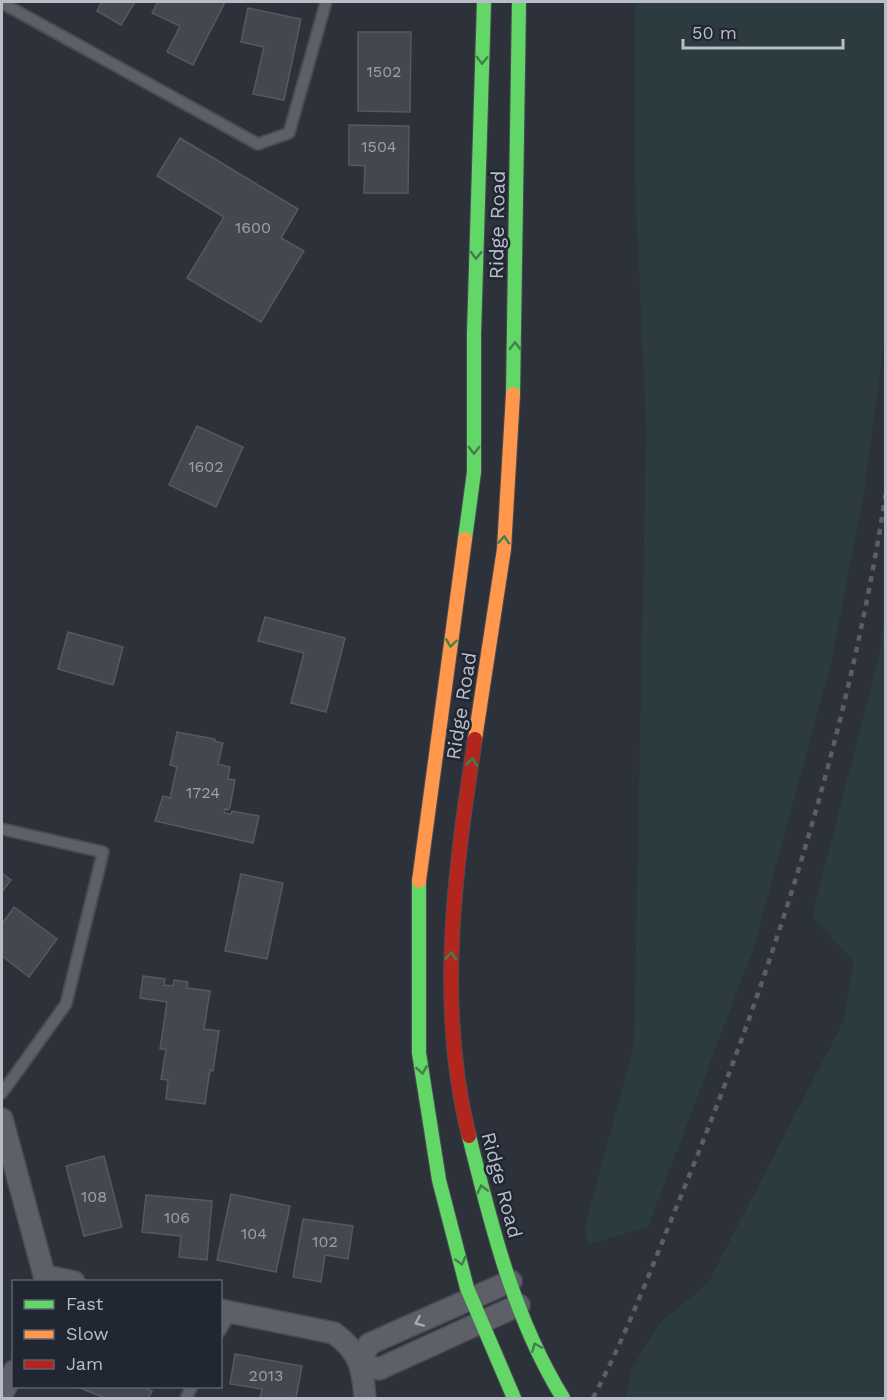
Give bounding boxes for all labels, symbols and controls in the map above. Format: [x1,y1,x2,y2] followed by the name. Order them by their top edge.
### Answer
[683,12,844,50] scale bar
[692,22,737,43] text: 50 m
[475,55,488,64] one-way arrow
[367,62,401,81] house number: 1502
[361,137,397,156] house number: 1504
[484,170,510,280] street label: Ridge Road
[235,218,271,237] house number: 1600
[470,250,482,259] one-way arrow
[508,341,521,350] one-way arrow
[468,445,480,454] one-way arrow
[188,457,224,476] house number: 1602
[498,536,511,545] one-way arrow
[446,639,458,648] one-way arrow
[441,650,481,762] street label: Ridge Road
[465,758,478,768] one-way arrow
[186,783,220,802] house number: 1724
[445,952,458,961] one-way arrow
[415,1065,428,1075] one-way arrow
[476,1129,528,1241] street label: Ridge Road
[477,1184,490,1194] one-way arrow
[81,1187,107,1206] house number: 108
[164,1208,190,1227] house number: 106
[241,1224,267,1243] house number: 104
[312,1232,338,1251] house number: 102
[453,1256,466,1266] one-way arrow
[12,1280,222,1388] legend
[66,1293,104,1314] text: Fast
[414,1314,425,1326] one-way arrow
[66,1323,109,1344] text: Slow
[531,1342,543,1353] one-way arrow
[66,1353,103,1374] text: Jam
[249,1366,283,1385] house number: 2013

